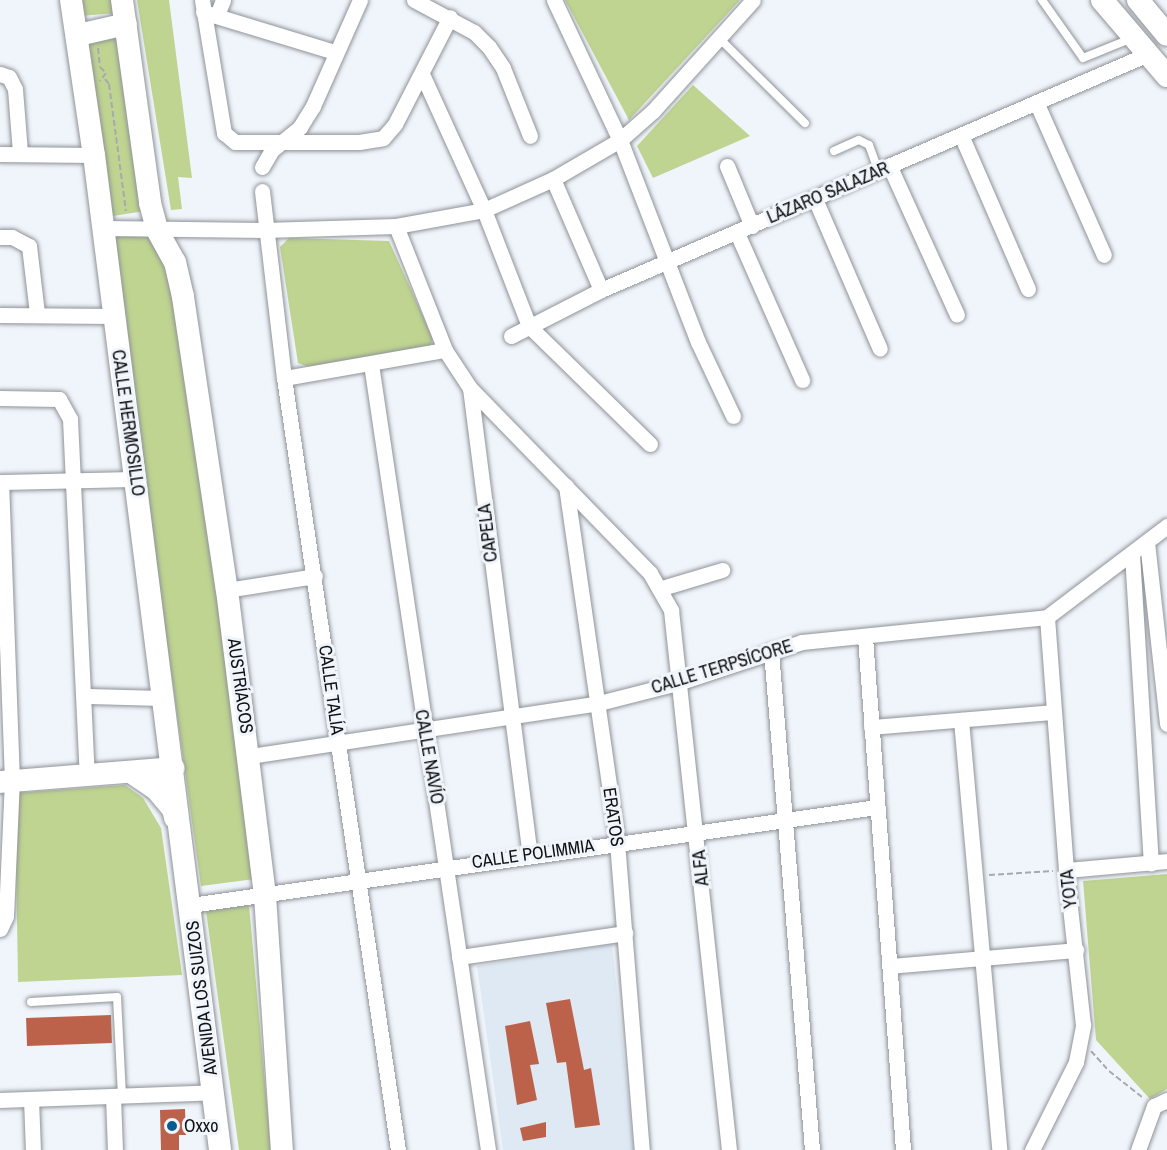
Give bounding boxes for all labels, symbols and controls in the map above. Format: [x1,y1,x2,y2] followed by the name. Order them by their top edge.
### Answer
[764,158,892,228] street label: LÁZARO SALAZAR
[107,348,149,498] street label: CALLE HERMOSILLO
[474,503,502,563] street label: CAPELA
[649,635,795,699] street label: CALLE TERPSÍCORE
[223,637,257,735] street label: AUSTRÍACOS
[314,644,348,736] street label: CALLE TALÍA
[410,708,448,806] street label: CALLE NAVÍO
[598,786,628,848] street label: ERATOS
[471,835,595,873] street label: CALLE POLIMMIA
[688,849,714,887] street label: ALFA
[1056,868,1082,910] street label: YOTA
[182,919,222,1077] street label: AVENIDA LOS SUIZOS
[184,1115,218,1137] place label: Oxxo
[165,1119,179,1133] marker: Oxxo

